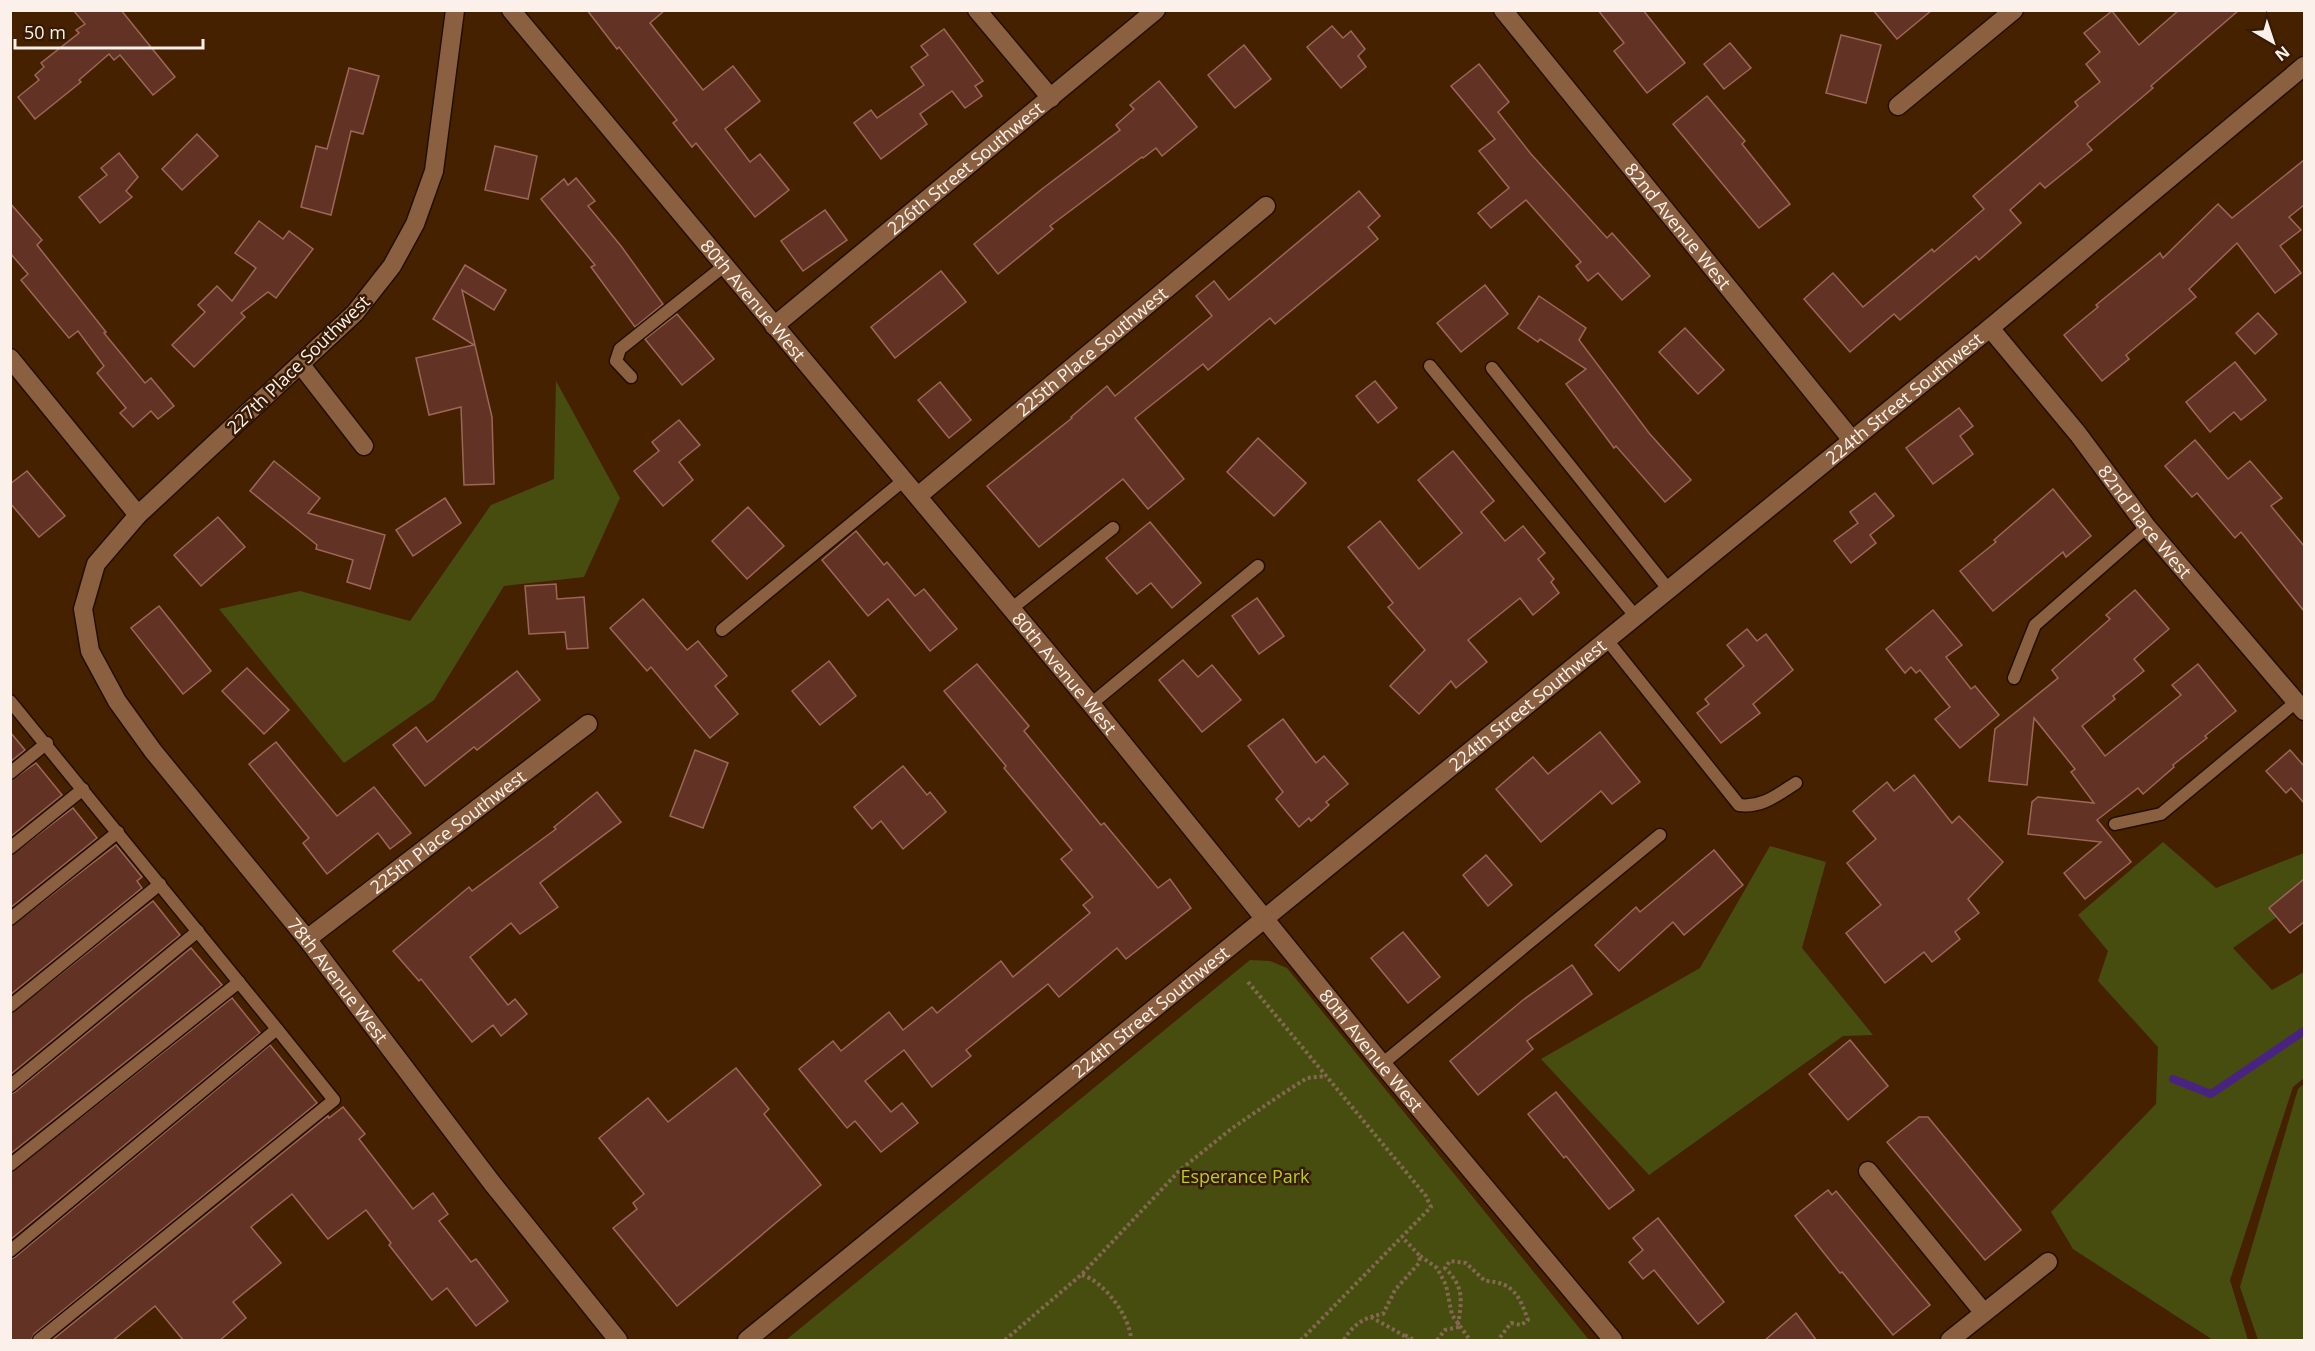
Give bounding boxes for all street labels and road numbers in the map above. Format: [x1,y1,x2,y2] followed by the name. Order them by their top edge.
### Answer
[882,96,1048,240] street label: 226th Street Southwest
[1620,158,1737,294] street label: 82nd Avenue West
[695,234,811,366] street label: 80th Avenue West
[1011,281,1172,421] street label: 225th Place Southwest
[221,289,375,439] street label: 227th Place Southwest
[1820,327,1988,469] street label: 224th Street Southwest
[2093,460,2197,583] street label: 82nd Place West
[1007,607,1123,739] street label: 80th Avenue West
[1443,634,1611,776] street label: 224th Street Southwest
[365,764,530,899] street label: 225th Place Southwest
[282,913,394,1048] street label: 78th Avenue West
[1067,940,1234,1083] street label: 224th Street Southwest
[1314,984,1429,1117] street label: 80th Avenue West

